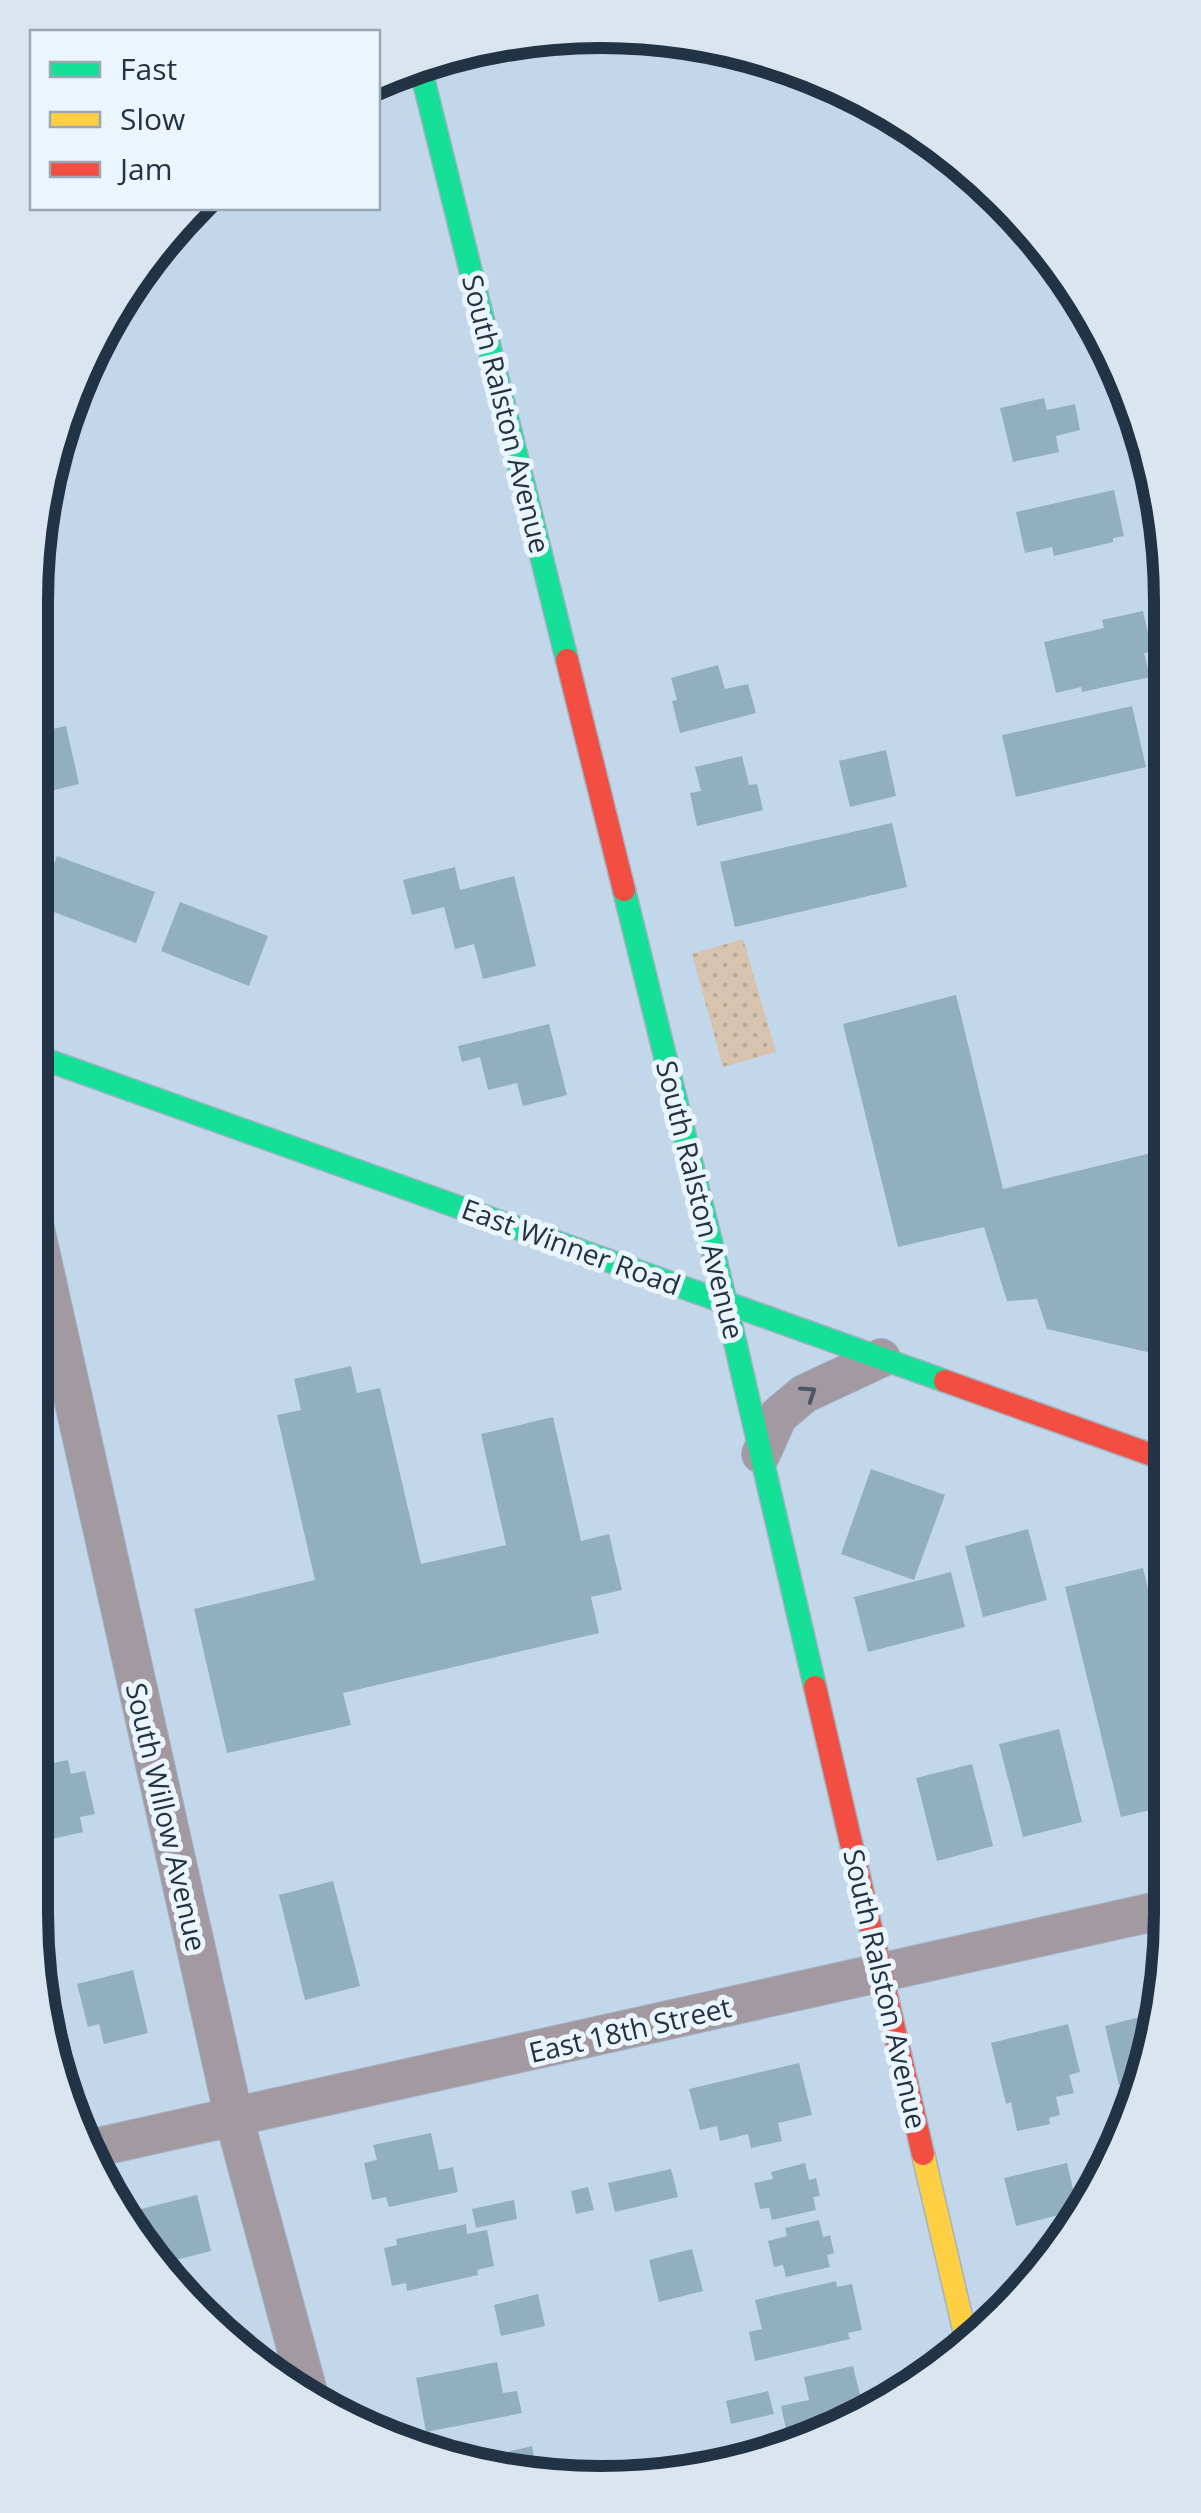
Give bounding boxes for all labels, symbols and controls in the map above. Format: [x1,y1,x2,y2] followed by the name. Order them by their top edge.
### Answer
[30,30,380,210] legend
[120,48,177,89] text: Fast
[120,98,185,139] text: Slow
[117,148,173,189] text: Jam
[454,271,560,557] street label: South Ralston Avenue
[648,1057,754,1343] street label: South Ralston Avenue
[457,1189,686,1303] street label: East Winner Road
[797,1387,816,1405] one-way arrow
[118,1679,216,1955] street label: South Willow Avenue
[835,1845,937,2132] street label: South Ralston Avenue
[525,1987,735,2071] street label: East 18th Street

